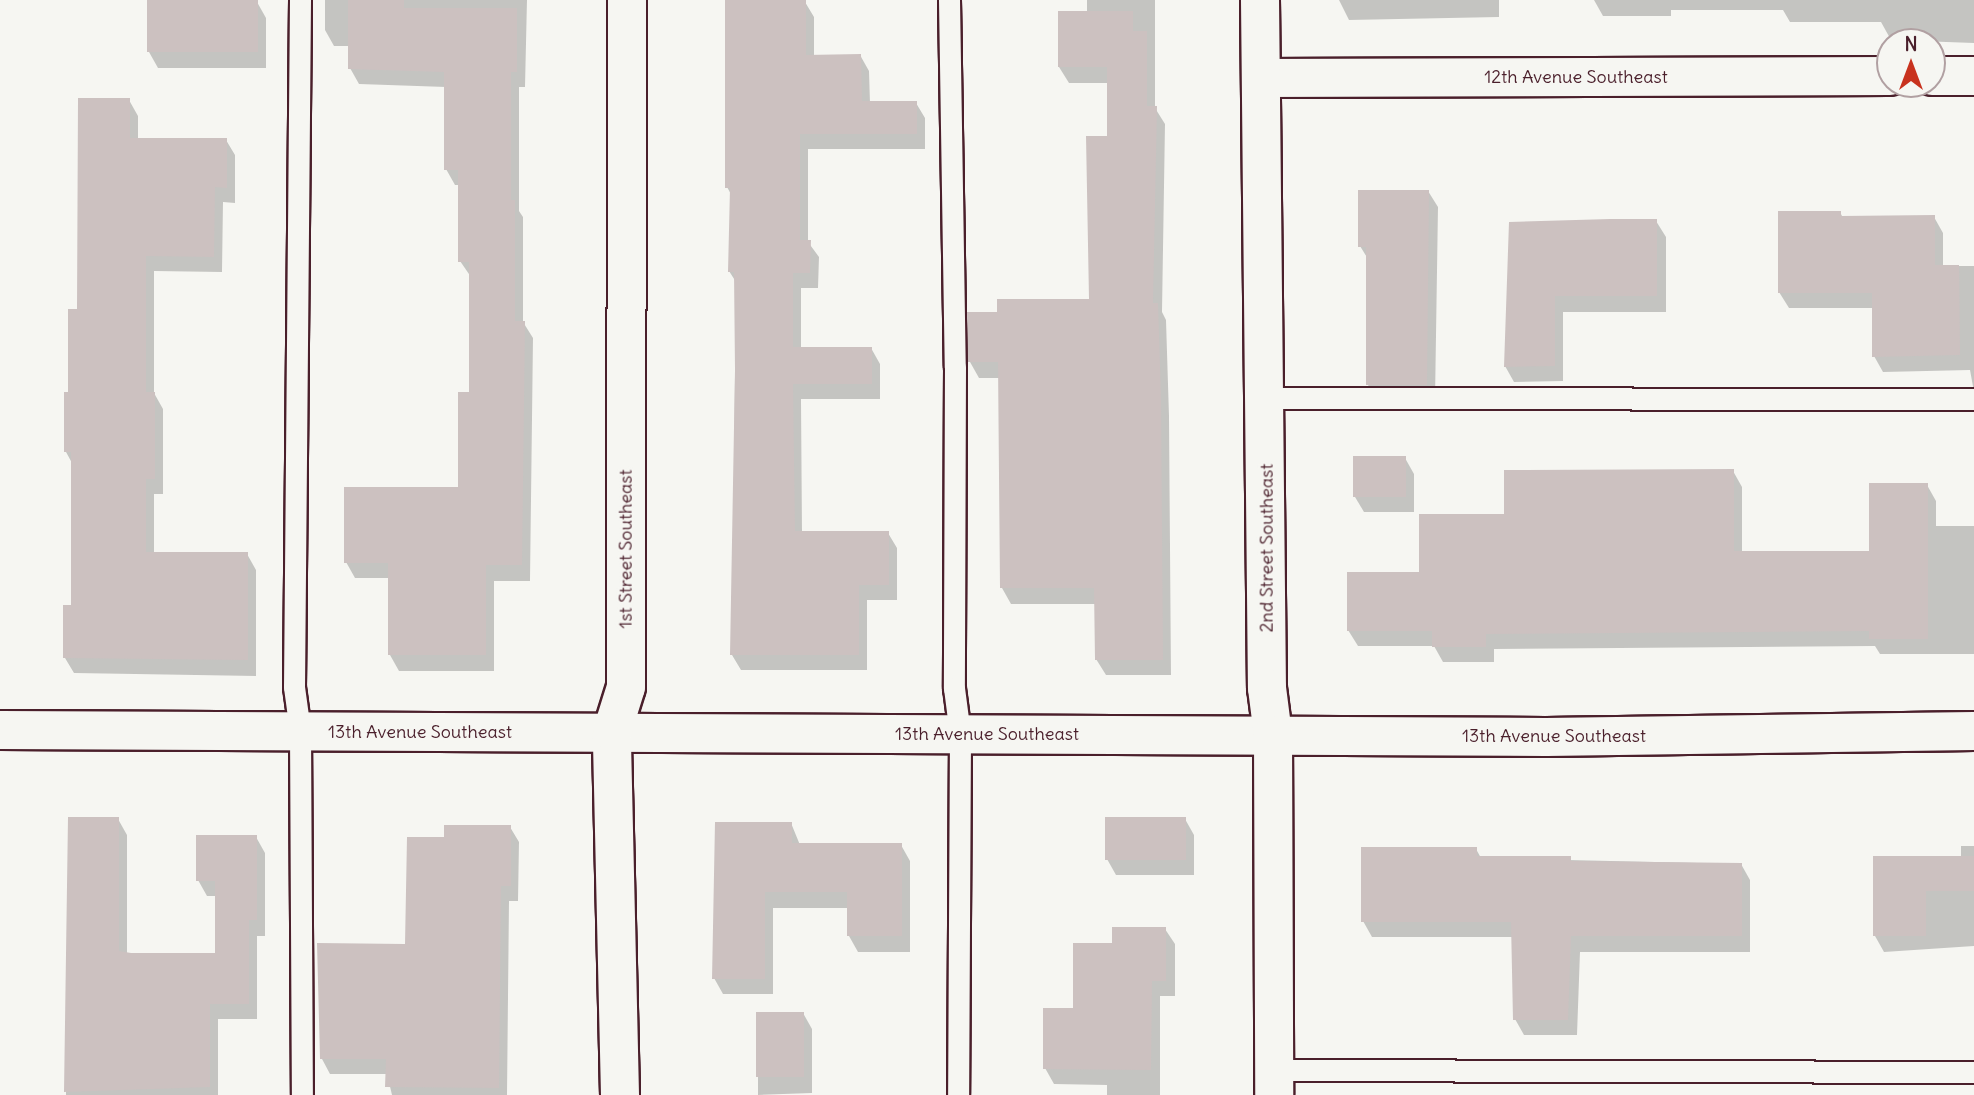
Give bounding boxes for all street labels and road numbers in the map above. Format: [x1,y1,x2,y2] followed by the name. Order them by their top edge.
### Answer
[1484,66,1668,88] street label: 12th Avenue Southeast
[1256,464,1278,632] street label: 2nd Street Southeast
[615,469,637,629] street label: 1st Street Southeast
[328,721,512,743] street label: 13th Avenue Southeast
[895,723,1079,745] street label: 13th Avenue Southeast
[1462,725,1646,747] street label: 13th Avenue Southeast

